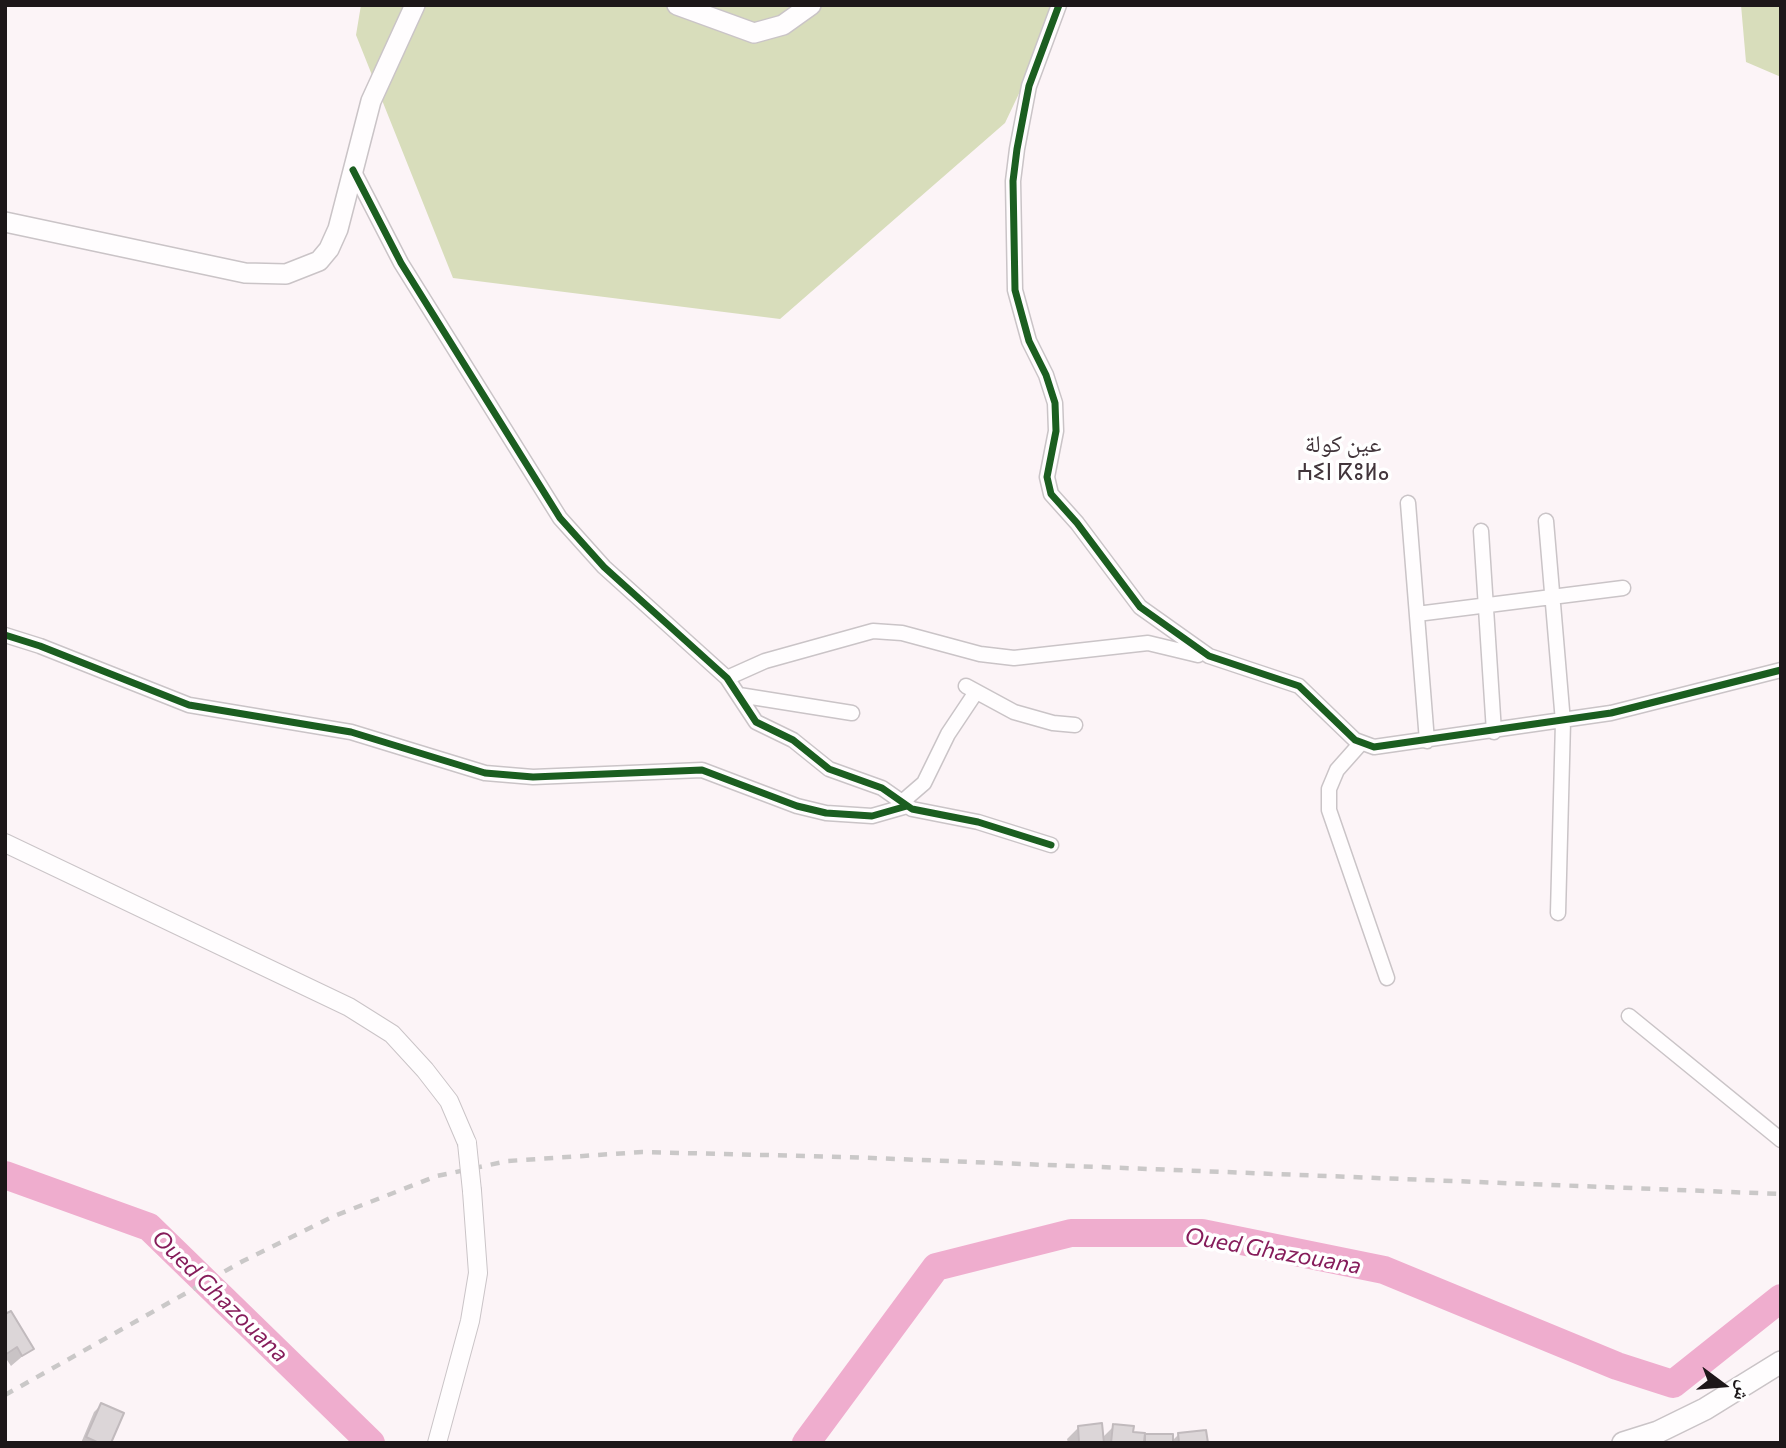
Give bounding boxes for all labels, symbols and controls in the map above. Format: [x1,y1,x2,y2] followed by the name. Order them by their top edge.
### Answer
[1297,430,1389,486] district label: عين كولة ⵄⵉⵏ ⴽⵓⵍⴰ
[1183,1222,1363,1280] water label: Oued Ghazouana
[146,1224,294,1368] water label: Oued Ghazouana
[1688,1350,1758,1420] north arrow
[1730,1378,1758,1404] text: ش

